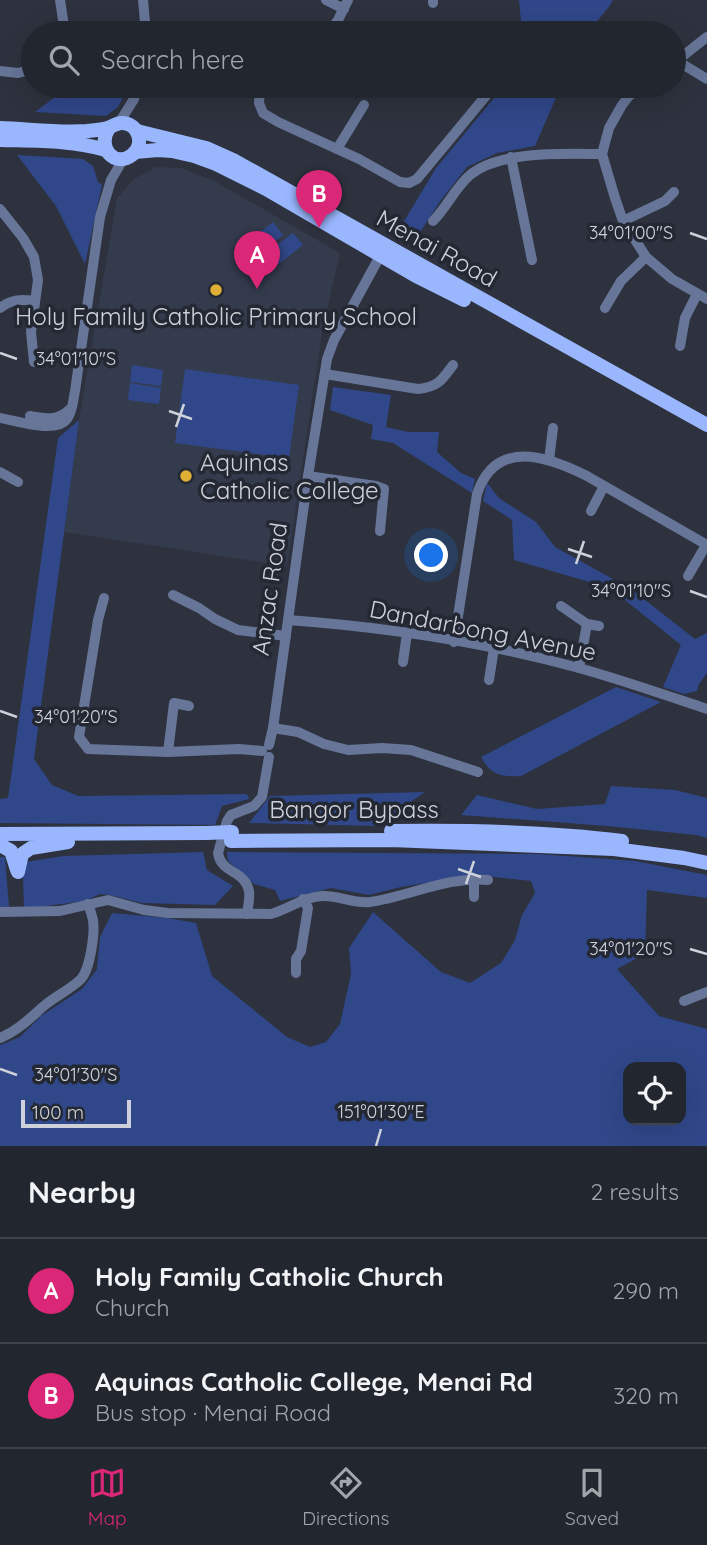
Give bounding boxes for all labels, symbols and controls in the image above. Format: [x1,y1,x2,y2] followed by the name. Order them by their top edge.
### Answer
[21,21,686,98] search box
[45,41,83,79] icon: search
[101,43,245,76] text: Search here
[296,170,342,228] pin: B
[372,203,502,293] street label: Menai Road
[589,221,673,244] text: 34°01'00"S
[234,231,280,289] pin: A
[208,282,224,298] marker: Holy Family Catholic Primary School
[15,301,417,331] place label: Holy Family Catholic Primary School
[36,347,116,370] text: 34°01'10"S
[200,447,379,505] place label: Aquinas Catholic College
[178,468,194,484] marker: Aquinas Catholic College
[245,521,293,657] street label: Anzac Road
[414,538,448,572] your location
[591,579,671,602] text: 34°01'10"S
[367,593,599,667] street label: Dandarbong Avenue
[34,705,118,728] text: 34°01'20"S
[269,794,439,824] street label: Bangor Bypass
[589,937,673,960] text: 34°01'20"S
[623,1062,686,1125] map controls
[623,1062,686,1125] button: locate
[35,1063,117,1086] text: 34°01'30"S
[21,1097,131,1129] scale bar
[32,1100,84,1124] text: 100 m
[337,1100,425,1123] text: 151°01'30"E
[28,1173,136,1211] text: Nearby
[590,1177,679,1206] text: 2 results
[95,1260,444,1293] text: Holy Family Catholic Church
[44,1276,58,1305] text: A
[612,1276,679,1305] text: 290 m
[95,1293,170,1322] text: Church
[95,1365,533,1398] text: Aquinas Catholic College, Menai Rd
[43,1381,59,1410] text: B
[613,1381,679,1410] text: 320 m
[95,1398,331,1427] text: Bus stop · Menai Road
[88,1464,127,1530] tab: Map
[302,1464,389,1530] tab: Directions
[565,1464,619,1530] tab: Saved

